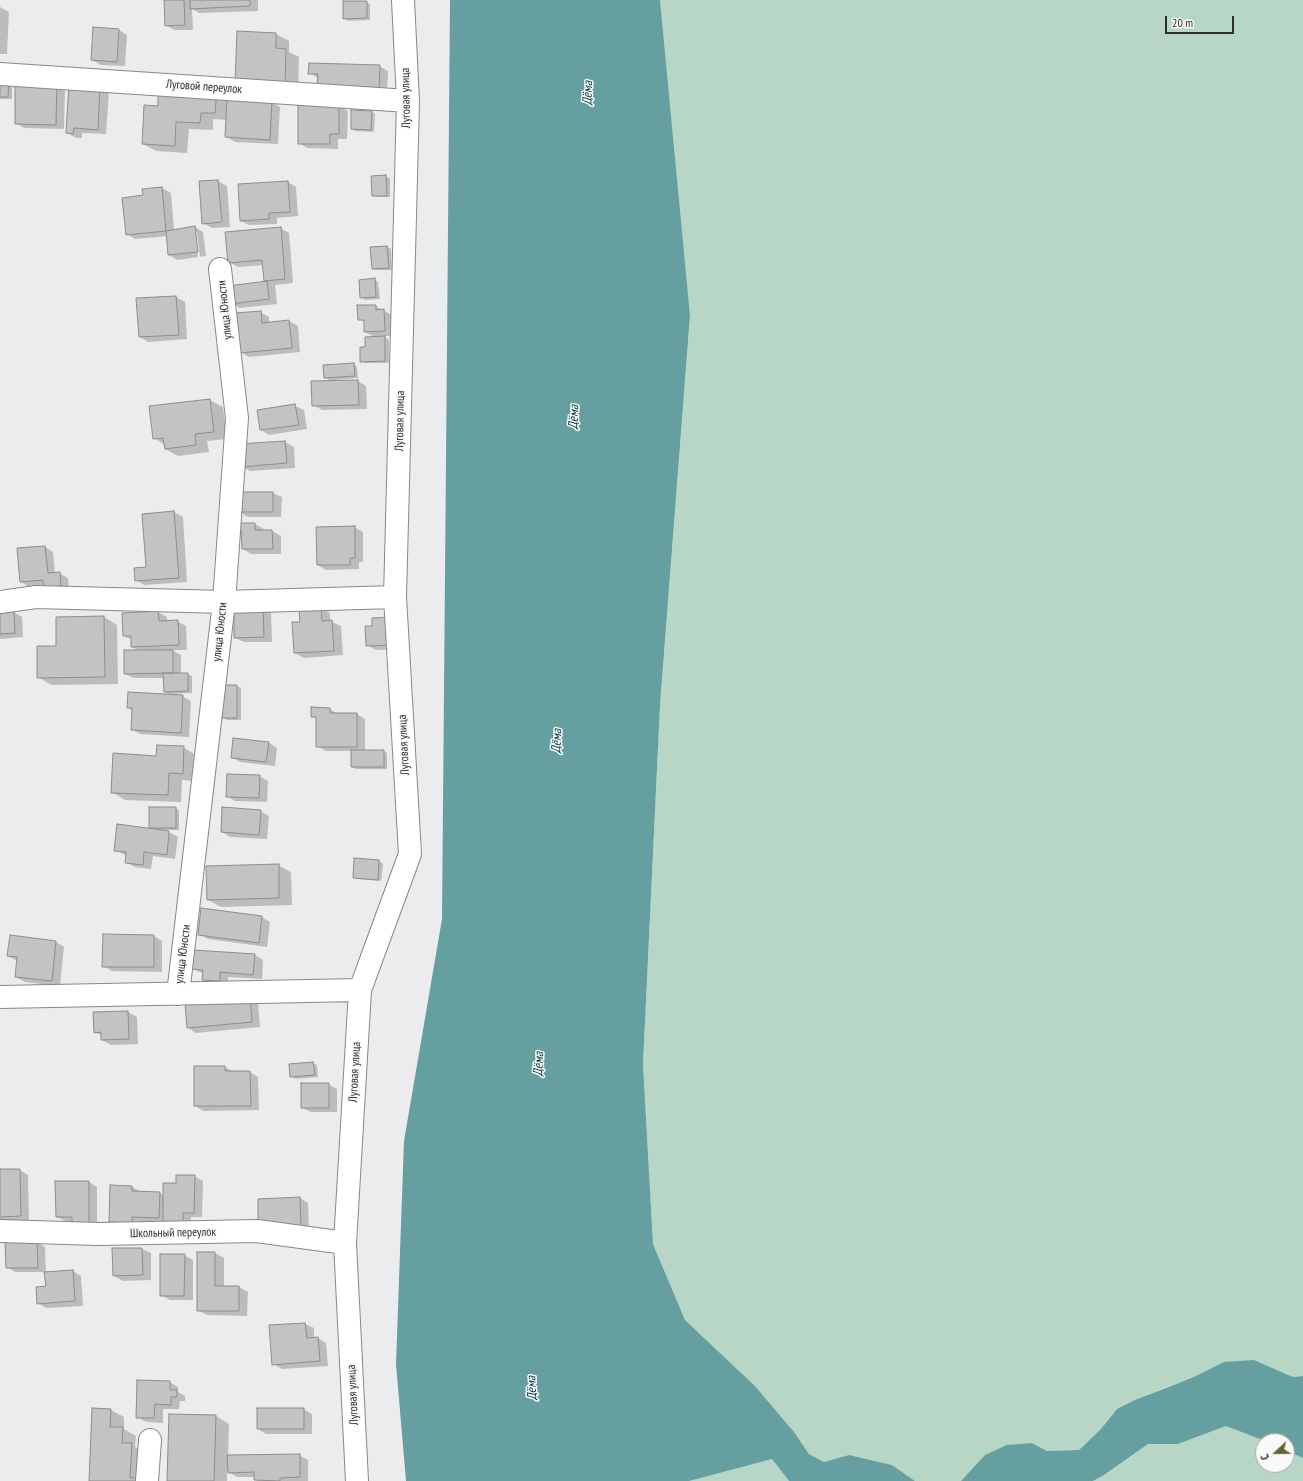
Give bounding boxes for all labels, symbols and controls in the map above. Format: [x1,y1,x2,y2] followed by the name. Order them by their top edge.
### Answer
[1167,8,1236,34] scale bar
[1172,15,1193,30] text: 20 m
[398,68,414,128] street label: Луговая улица
[166,77,242,97] street label: Луговой переулок
[580,81,596,105] water label: Дёма
[215,280,235,340] street label: улица Юности
[392,391,408,451] street label: Луговая улица
[566,405,582,429] water label: Дёма
[210,602,230,662] street label: улица Юности
[395,714,413,776] street label: Луговая улица
[549,729,565,753] water label: Дёма
[172,924,194,984] street label: улица Юности
[346,1041,364,1103] street label: Луговая улица
[531,1052,547,1076] water label: Дёма
[130,1225,216,1241] street label: Школьный переулок
[344,1364,362,1426] street label: Луговая улица
[524,1376,540,1400] water label: Дёма
[1255,1433,1295,1473] north arrow
[1257,1452,1272,1462] text: С

